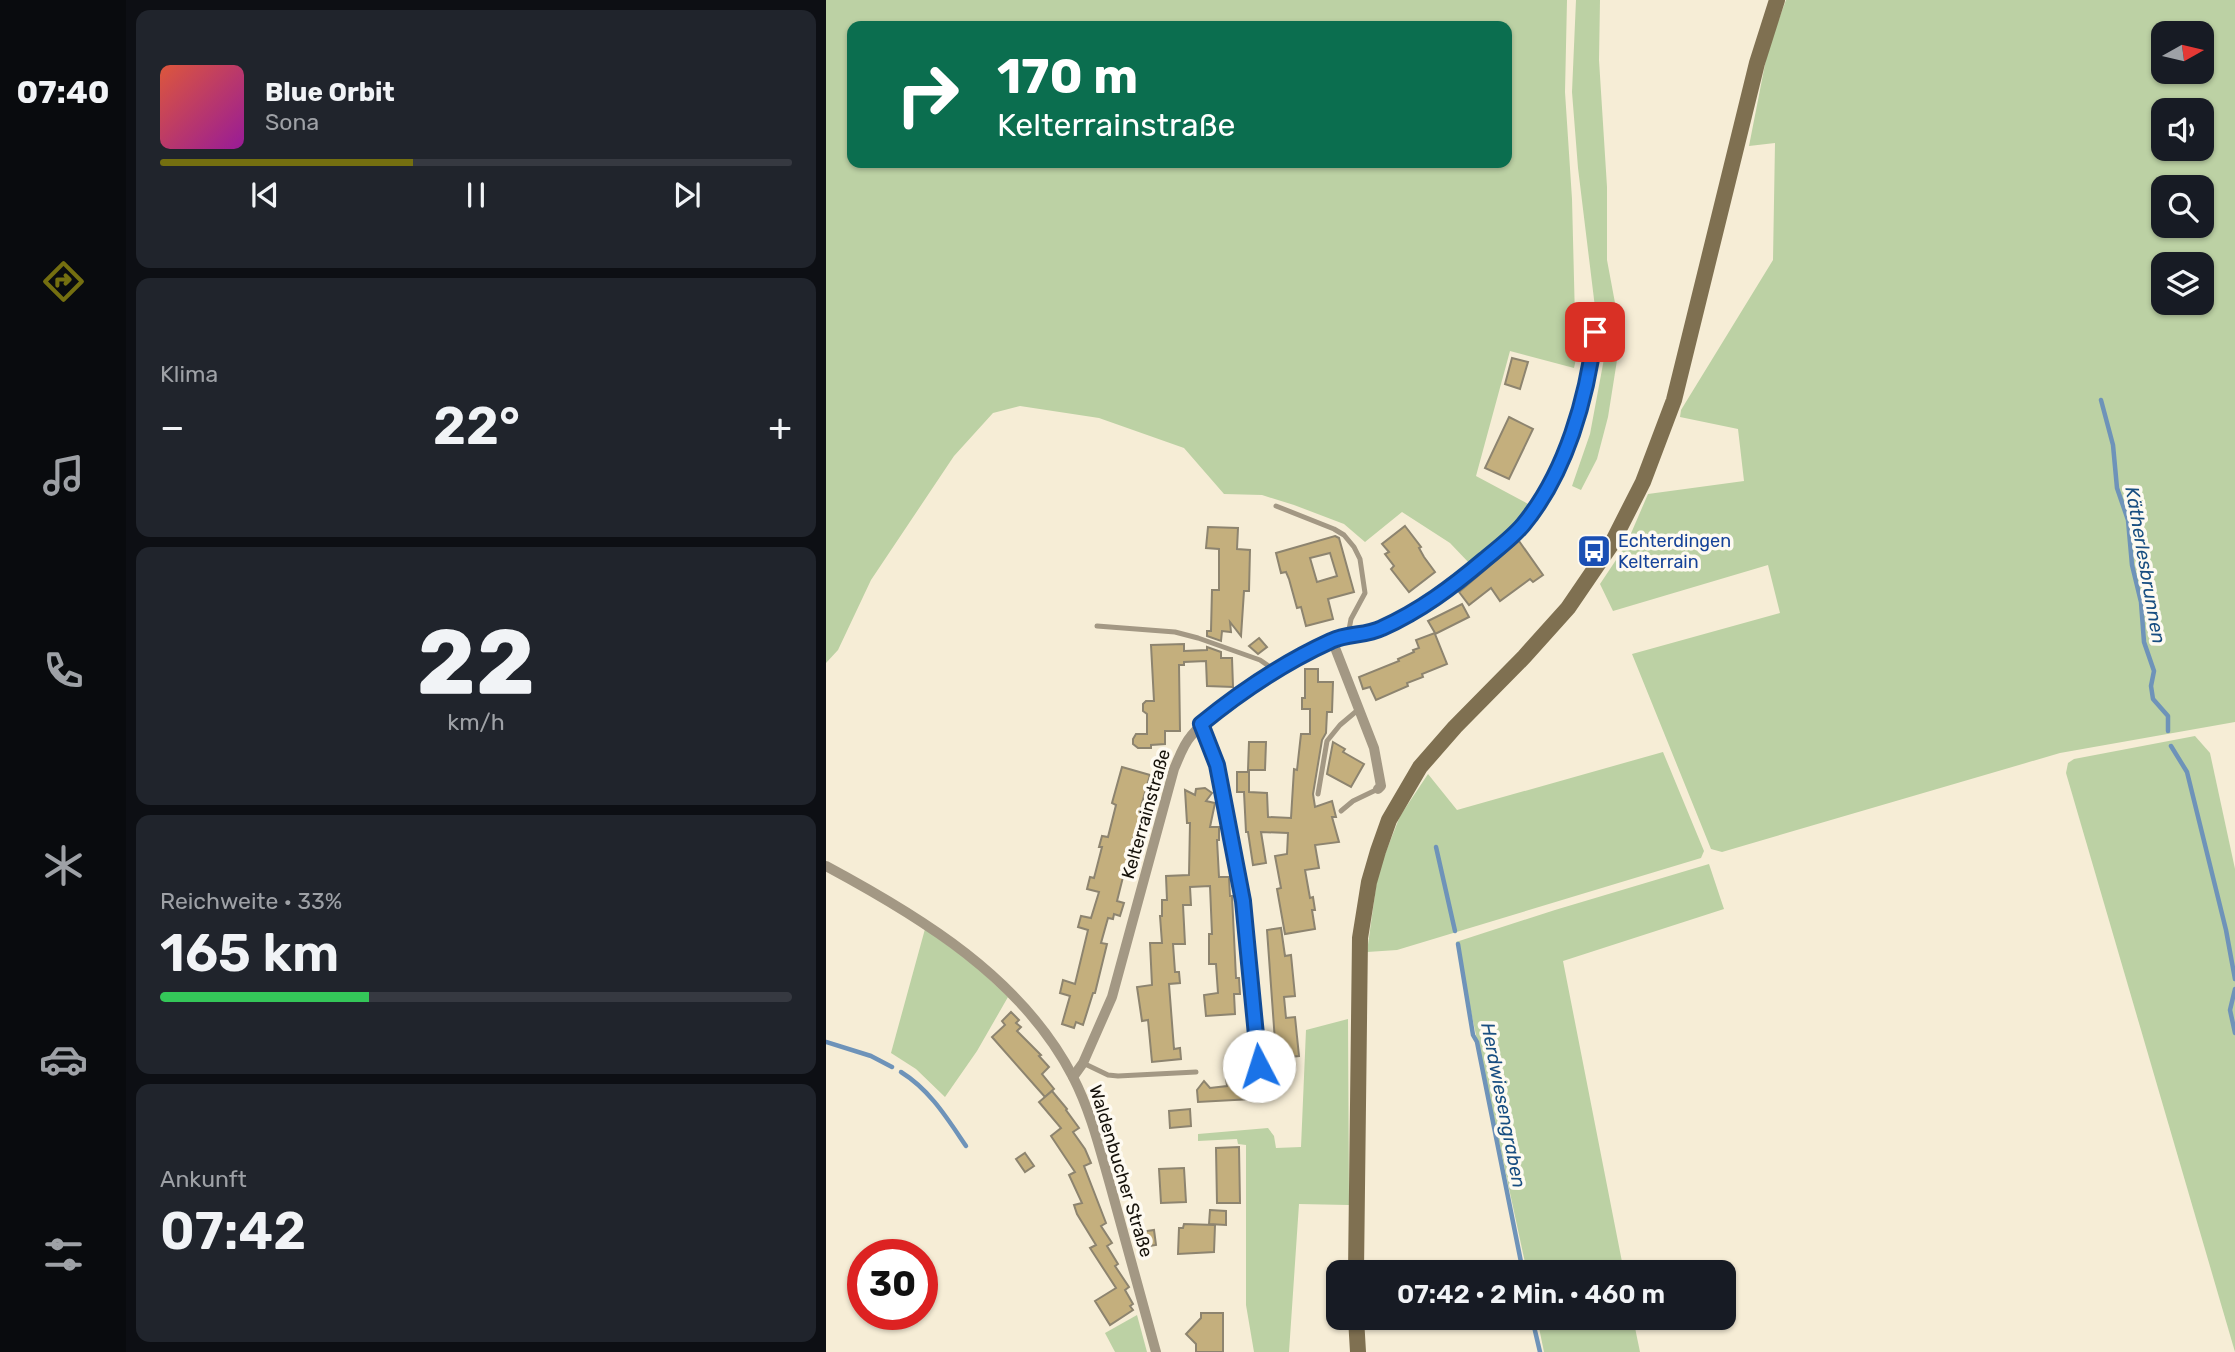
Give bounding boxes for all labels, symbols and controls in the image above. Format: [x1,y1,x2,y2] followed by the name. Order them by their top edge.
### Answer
[2151,21,2214,84] north arrow
[2151,21,2214,315] map controls
[997,47,1138,105] text: 170 m
[882,49,973,140] icon: right
[16,73,110,111] text: 07:40
[265,77,395,108] text: Blue Orbit
[2151,98,2214,161] button: sound
[997,106,1235,144] text: Kelterrainstraße
[265,108,319,136] text: Sona
[2151,175,2214,238] button: search
[246,176,284,214] icon: previous
[457,176,495,214] icon: pause
[668,176,706,214] icon: next
[2151,252,2214,315] button: layers
[39,257,88,306] icon: directions
[1565,302,1625,362] pin
[1576,313,1614,351] icon: arrive
[160,360,218,388] text: Klima
[433,395,520,457] text: 22°
[160,404,185,450] text: −
[768,404,792,450] text: +
[39,451,88,500] icon: music
[2120,485,2171,645] water label: Kätherlesbrunnen
[1618,530,1731,573] place label: Echterdingen Kelterrain
[1575,532,1613,570] bus stop icon: Echterdingen Kelterrain
[417,608,535,716] text: 22
[39,646,88,695] icon: phone
[447,708,505,736] text: km/h
[1117,747,1175,881] street label: Kelterrainstraße
[39,841,88,890] icon: climate
[160,887,342,915] text: Reichweite · 33%
[160,922,339,984] text: 165 km
[1476,1020,1531,1190] water label: Herdwiesengraben
[1222,1029,1296,1103] position arrow
[39,1035,88,1084] icon: car
[1084,1082,1158,1260] street label: Waldenbucher Straße
[160,1165,247,1193] text: Ankunft
[160,1200,306,1262] text: 07:42
[39,1230,88,1279] icon: filters
[847,1239,938,1330] speed limit sign: 30
[1397,1279,1665,1310] text: 07:42 · 2 Min. · 460 m

